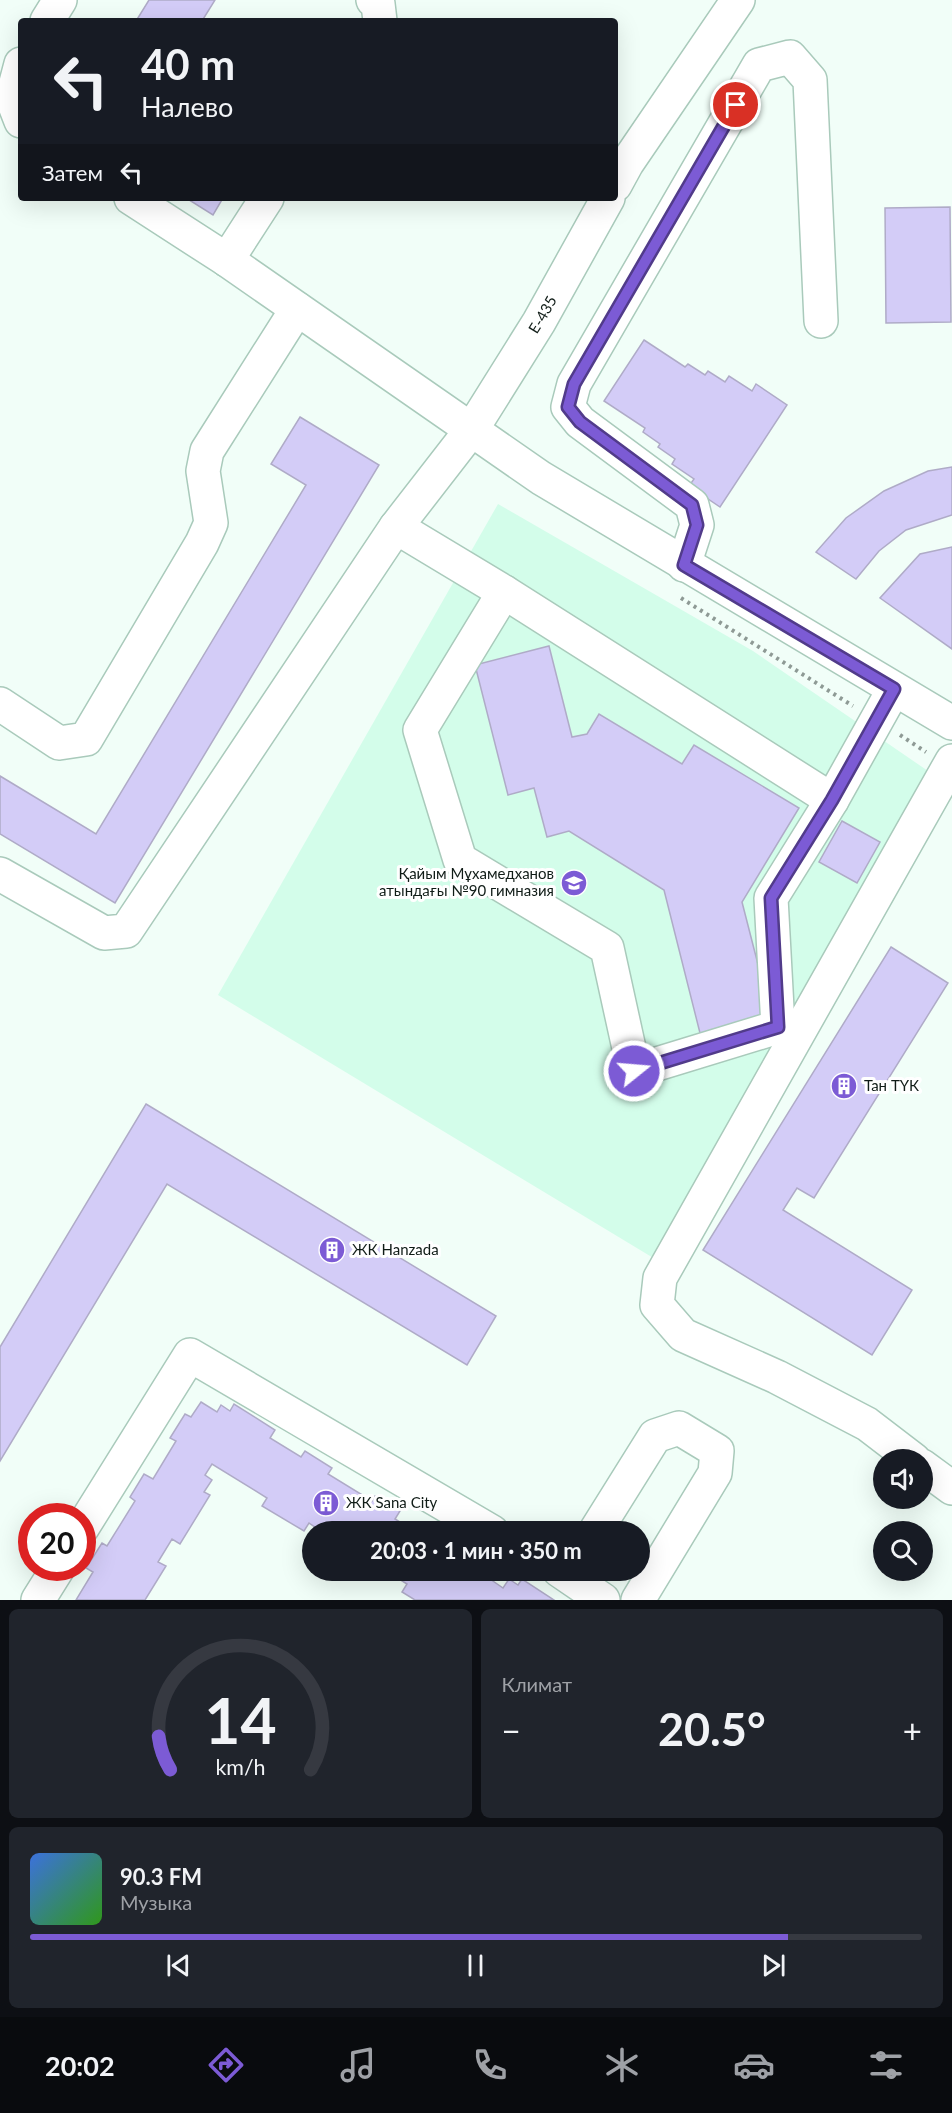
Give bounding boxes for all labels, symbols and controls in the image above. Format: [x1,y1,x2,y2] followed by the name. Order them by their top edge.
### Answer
[141,39,235,89] text: 40 m
[42,42,120,120] icon: left
[710,79,761,130] pin
[719,88,752,121] icon: arrive
[141,90,233,123] text: Налево
[115,156,148,189] icon: left
[42,159,103,186] text: Затем
[524,292,560,336] street label: Е-435
[379,864,554,899] place label: Қайым Мұхамедханов атындағы №90 гимназия
[559,868,589,898] school or university icon: Қайым Мұхамедханов атындағы №90 гимназия
[602,1039,666,1103] position arrow
[829,1071,859,1101] building icon: Тан ТҮК
[864,1076,919,1094] place label: Тан ТҮК
[317,1235,347,1265] building icon: ЖК Hanzada
[352,1240,439,1258] place label: ЖК Hanzada
[873,1449,933,1581] map controls
[873,1449,933,1509] button: sound
[311,1488,341,1518] building icon: ЖК Sana City
[346,1493,438,1511] place label: ЖК Sana City
[18,1503,96,1581] speed limit sign: 20
[873,1521,933,1581] button: search
[370,1537,582,1564] text: 20:03 · 1 мин · 350 m
[502,1672,572,1696] text: Климат
[204,1682,276,1757] text: 14
[658,1702,766,1756] text: 20.5°
[502,1710,521,1750] text: −
[903,1710,922,1750] text: +
[215,1755,265,1781] text: km/h
[120,1863,202,1890] text: 90.3 FM
[120,1890,192,1914] text: Музыка
[162,1949,195,1982] icon: previous
[459,1949,492,1982] icon: pause
[757,1949,790,1982] icon: next
[205,2044,247,2086] icon: directions
[337,2044,379,2086] icon: music
[469,2044,511,2086] icon: phone
[601,2044,643,2086] icon: climate
[733,2044,775,2086] icon: car
[865,2044,907,2086] icon: filters
[45,2049,115,2082] text: 20:02

